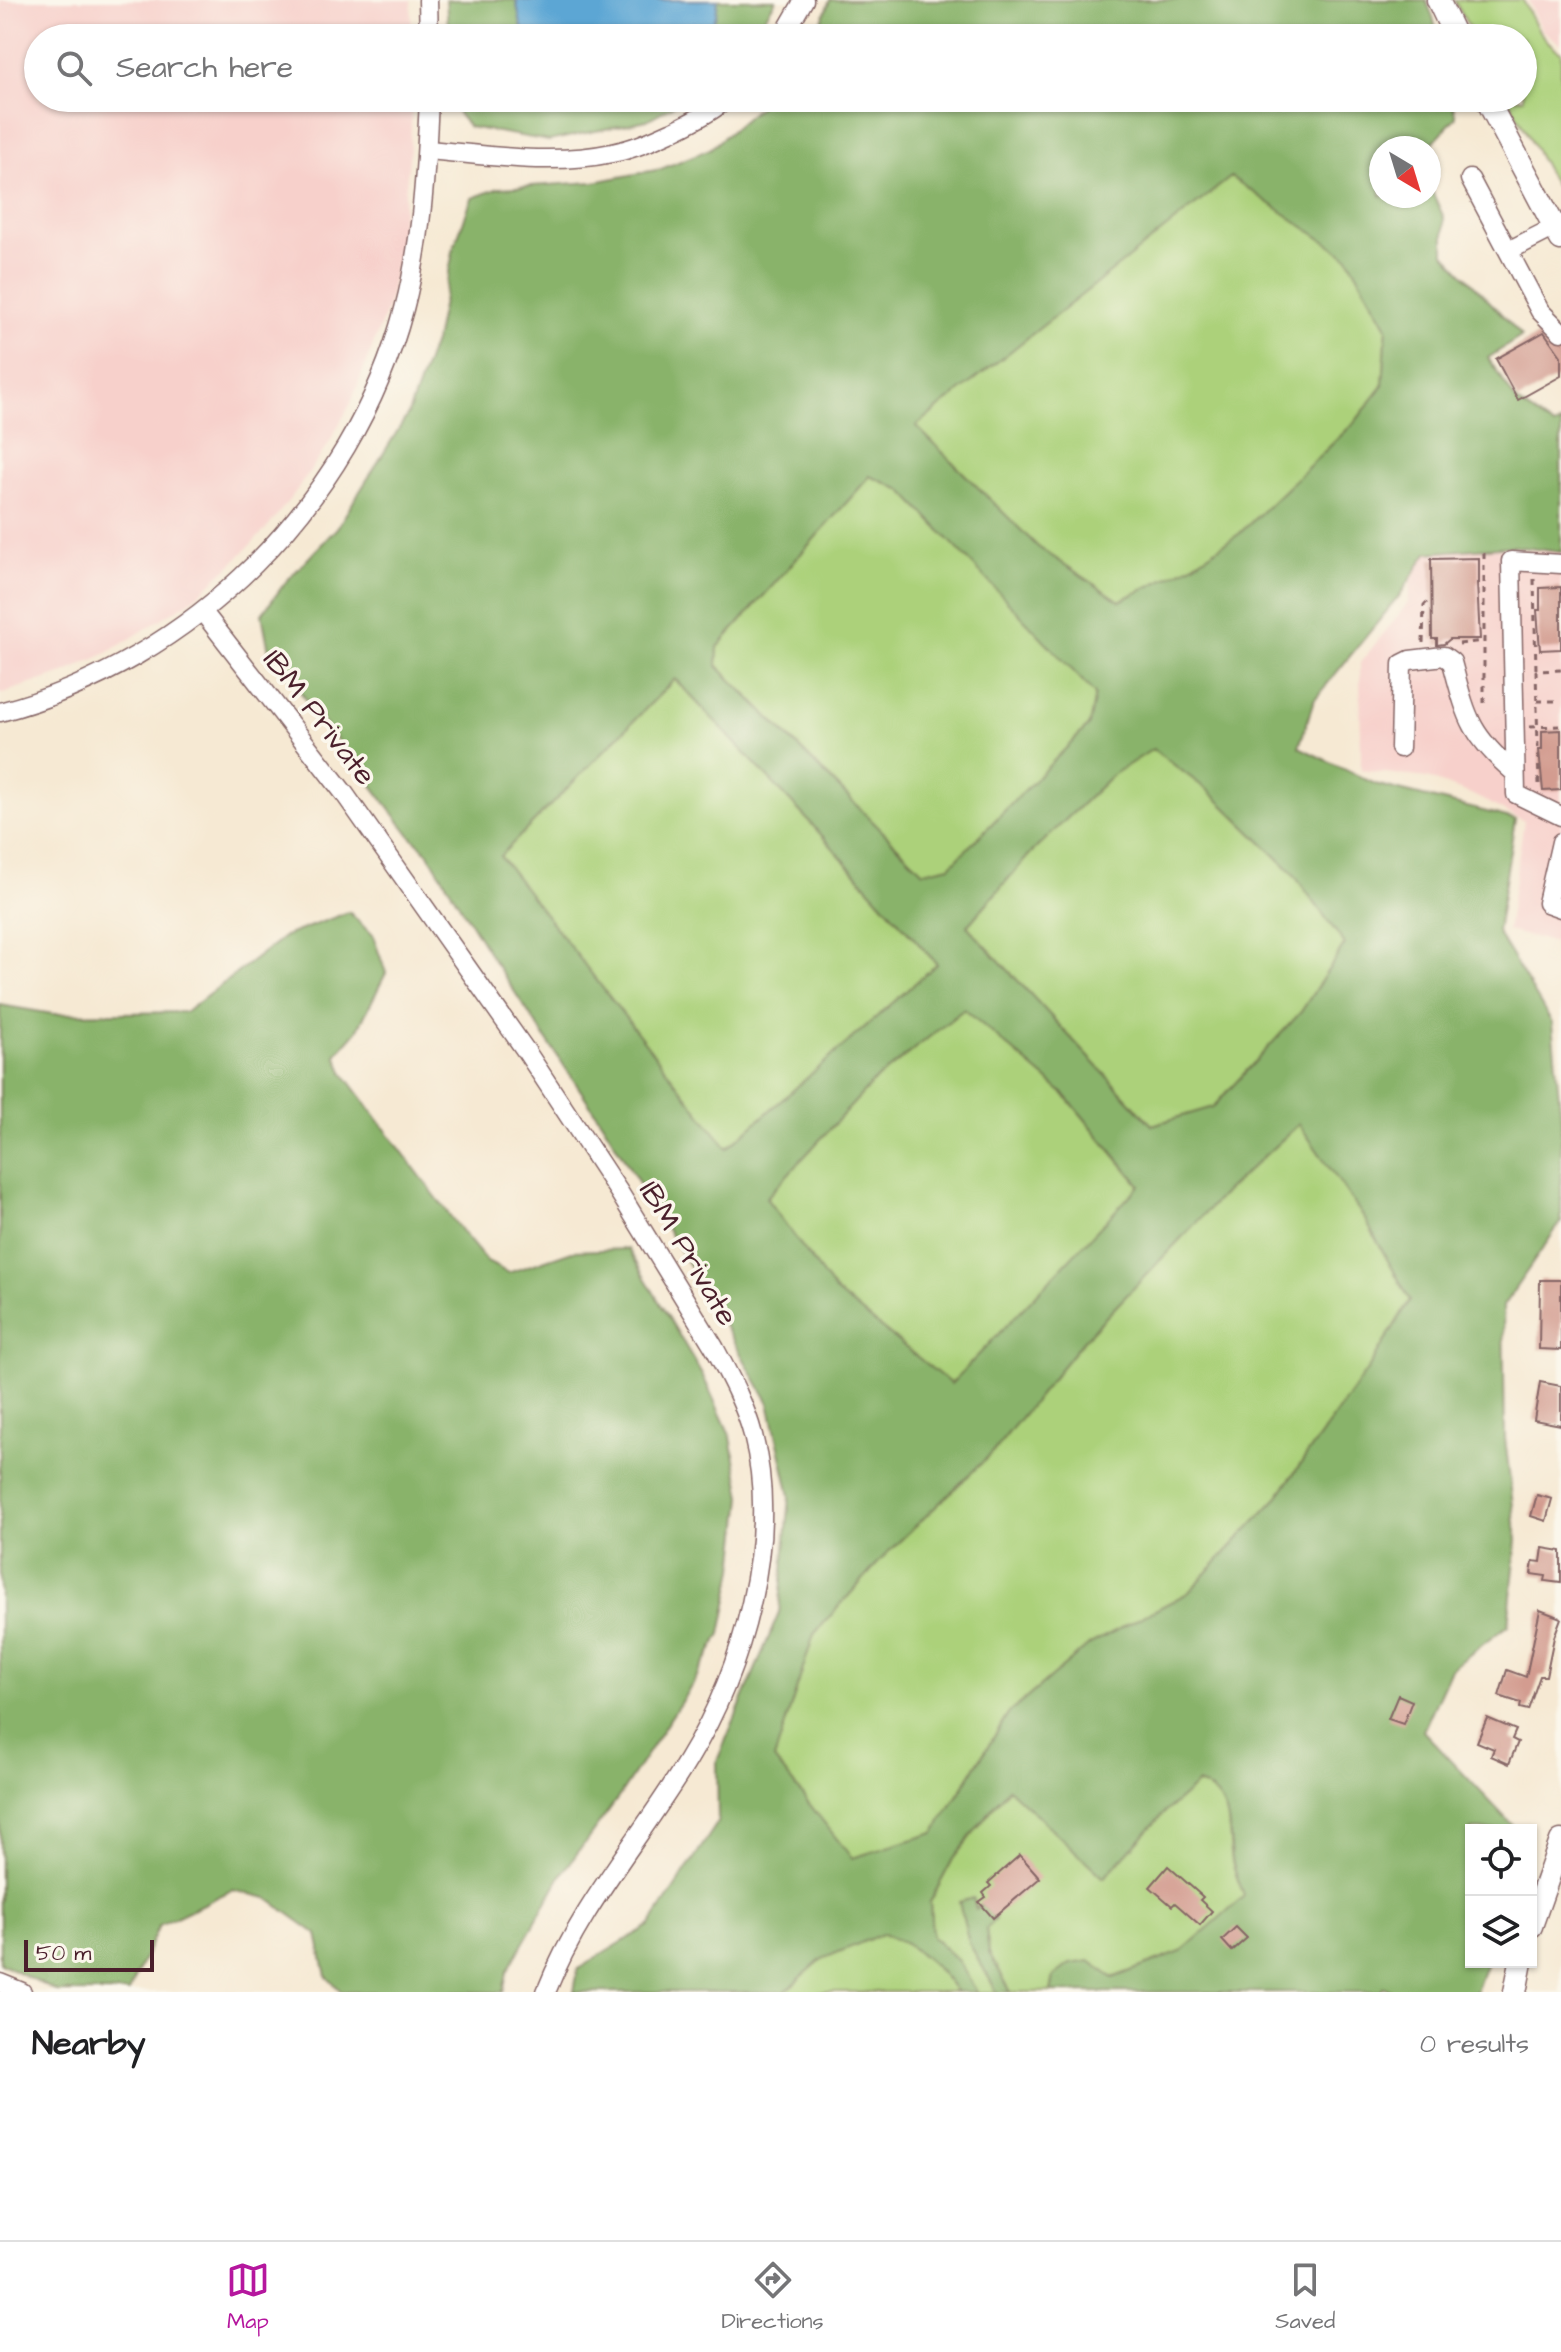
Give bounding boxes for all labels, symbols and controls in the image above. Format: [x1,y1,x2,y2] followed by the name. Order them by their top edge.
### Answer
[24,24,1537,112] search box
[52,46,96,90] icon: search
[116,47,293,89] text: Search here
[1369,136,1441,208] north arrow
[253,641,386,794] street label: IBM Private
[628,1173,748,1334] street label: IBM Private
[1465,1824,1537,1968] map controls
[1465,1824,1537,1896] button: locate
[1465,1896,1537,1968] button: layers
[24,1936,154,1972] scale bar
[36,1938,91,1969] text: 50 m
[32,2020,146,2068] text: Nearby
[1420,2026,1529,2062] text: 0 results
[226,2258,270,2337] tab: Map
[721,2258,824,2337] tab: Directions
[1275,2258,1335,2337] tab: Saved

